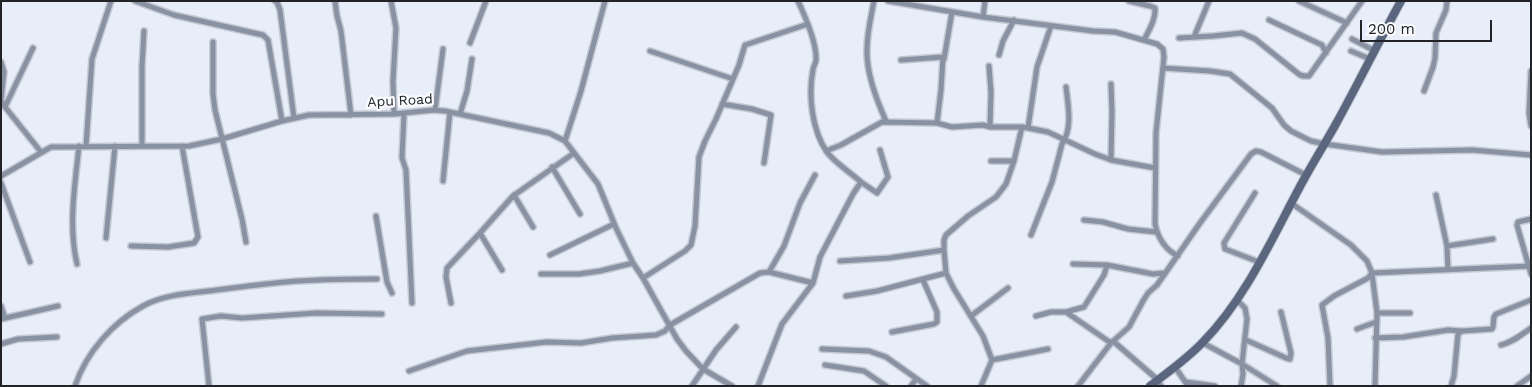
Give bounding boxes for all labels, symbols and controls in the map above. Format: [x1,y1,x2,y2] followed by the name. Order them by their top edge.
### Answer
[1362,10,1494,42] scale bar
[1368,20,1415,38] text: 200 m
[367,91,433,111] street label: Apu Road

